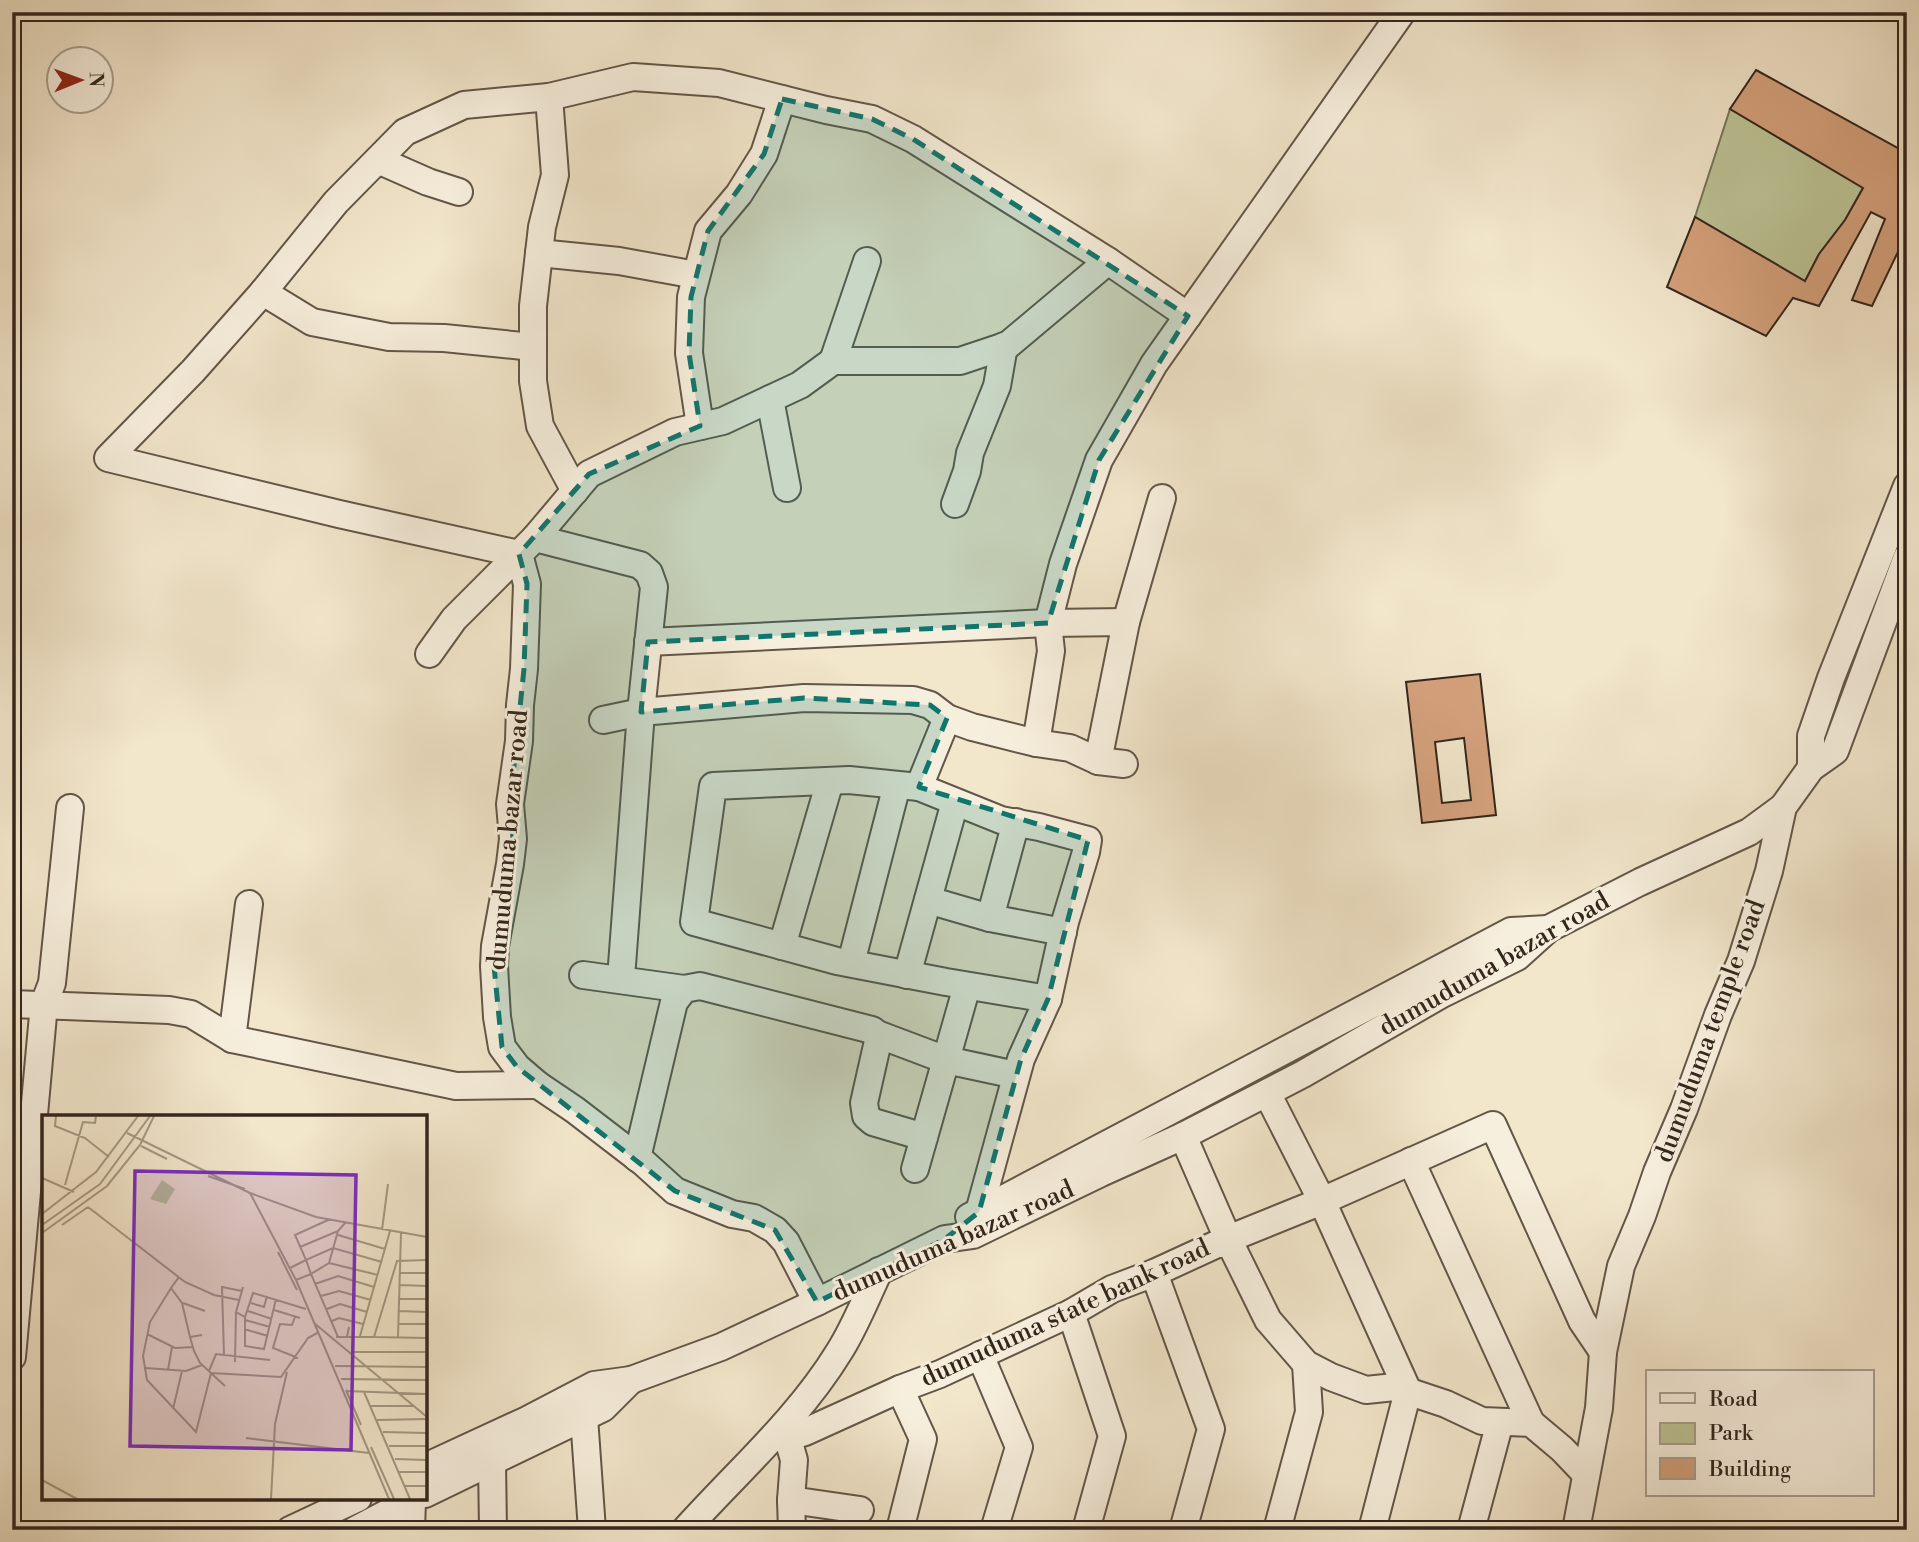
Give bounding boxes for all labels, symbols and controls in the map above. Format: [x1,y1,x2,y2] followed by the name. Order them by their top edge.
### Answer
[46,46,116,116] north arrow
[84,72,108,87] text: N
[481,708,535,972] street label: dumuduma bazar road
[1373,885,1616,1043] street label: dumuduma bazar road
[1648,895,1773,1167] street label: dumuduma temple road
[42,1115,427,1500] inset map
[827,1173,1079,1309] street label: dumuduma bazar road
[915,1232,1215,1394] street label: dumuduma state bank road
[1646,1370,1874,1496] legend
[1709,1387,1758,1413] text: Road
[1709,1421,1754,1447] text: Park
[1708,1457,1791,1483] text: Building

